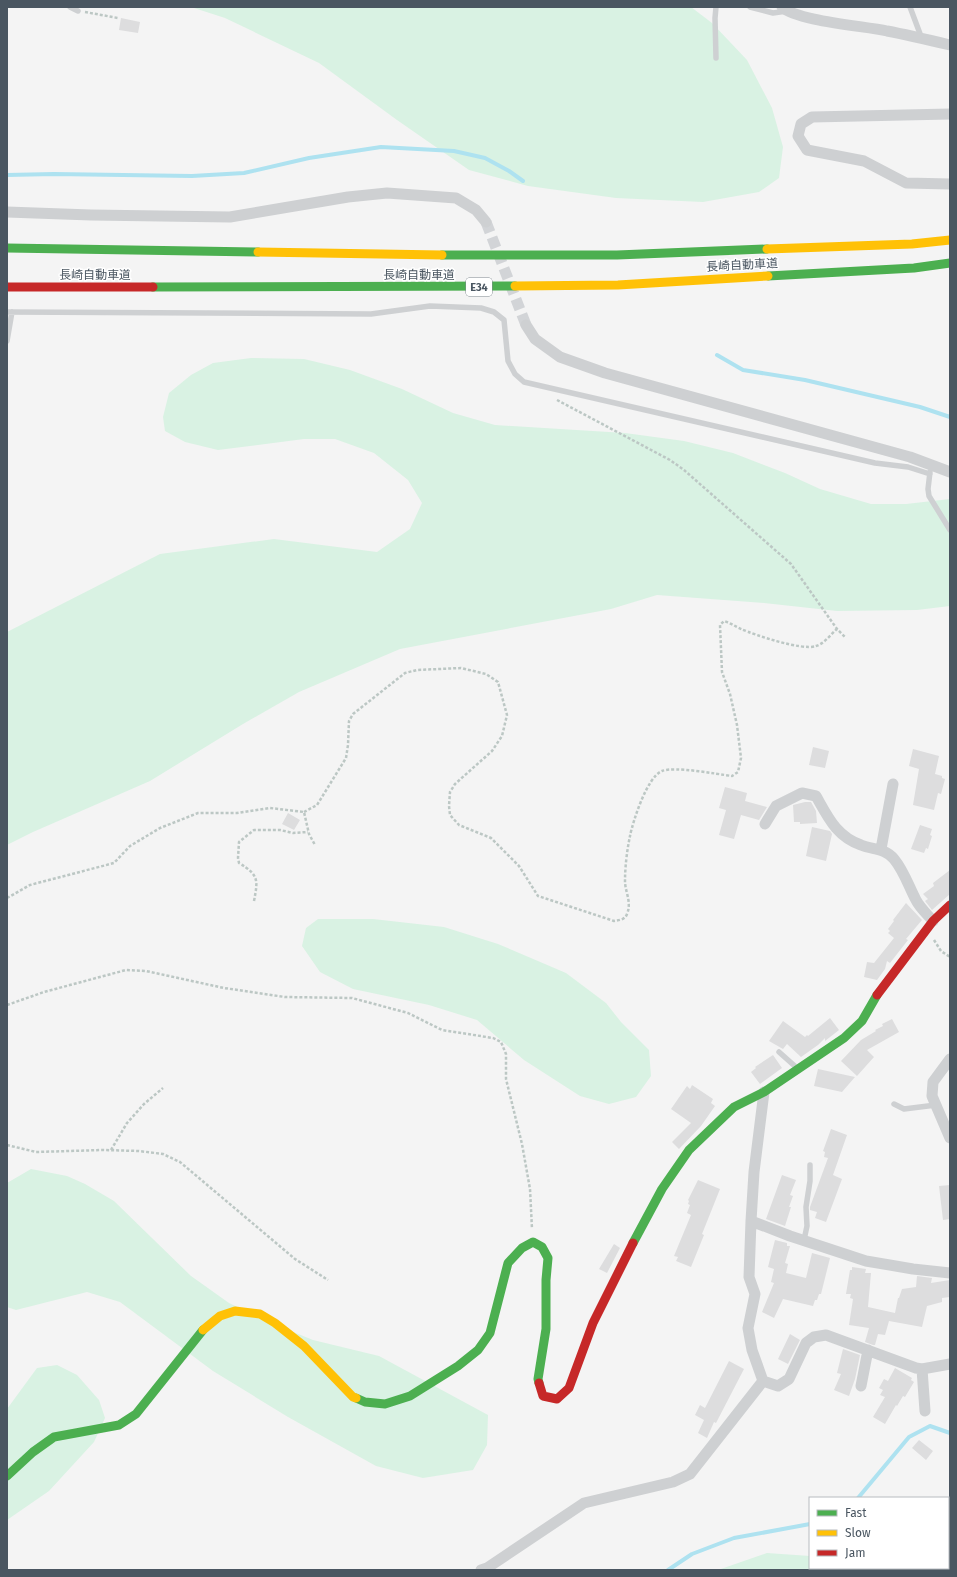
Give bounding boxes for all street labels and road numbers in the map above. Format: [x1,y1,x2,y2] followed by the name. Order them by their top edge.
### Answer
[706,256,778,274] street label: 長崎自動車道
[59,268,131,282] street label: 長崎自動車道
[383,268,455,282] street label: 長崎自動車道
[466,278,492,296] road number: E34

